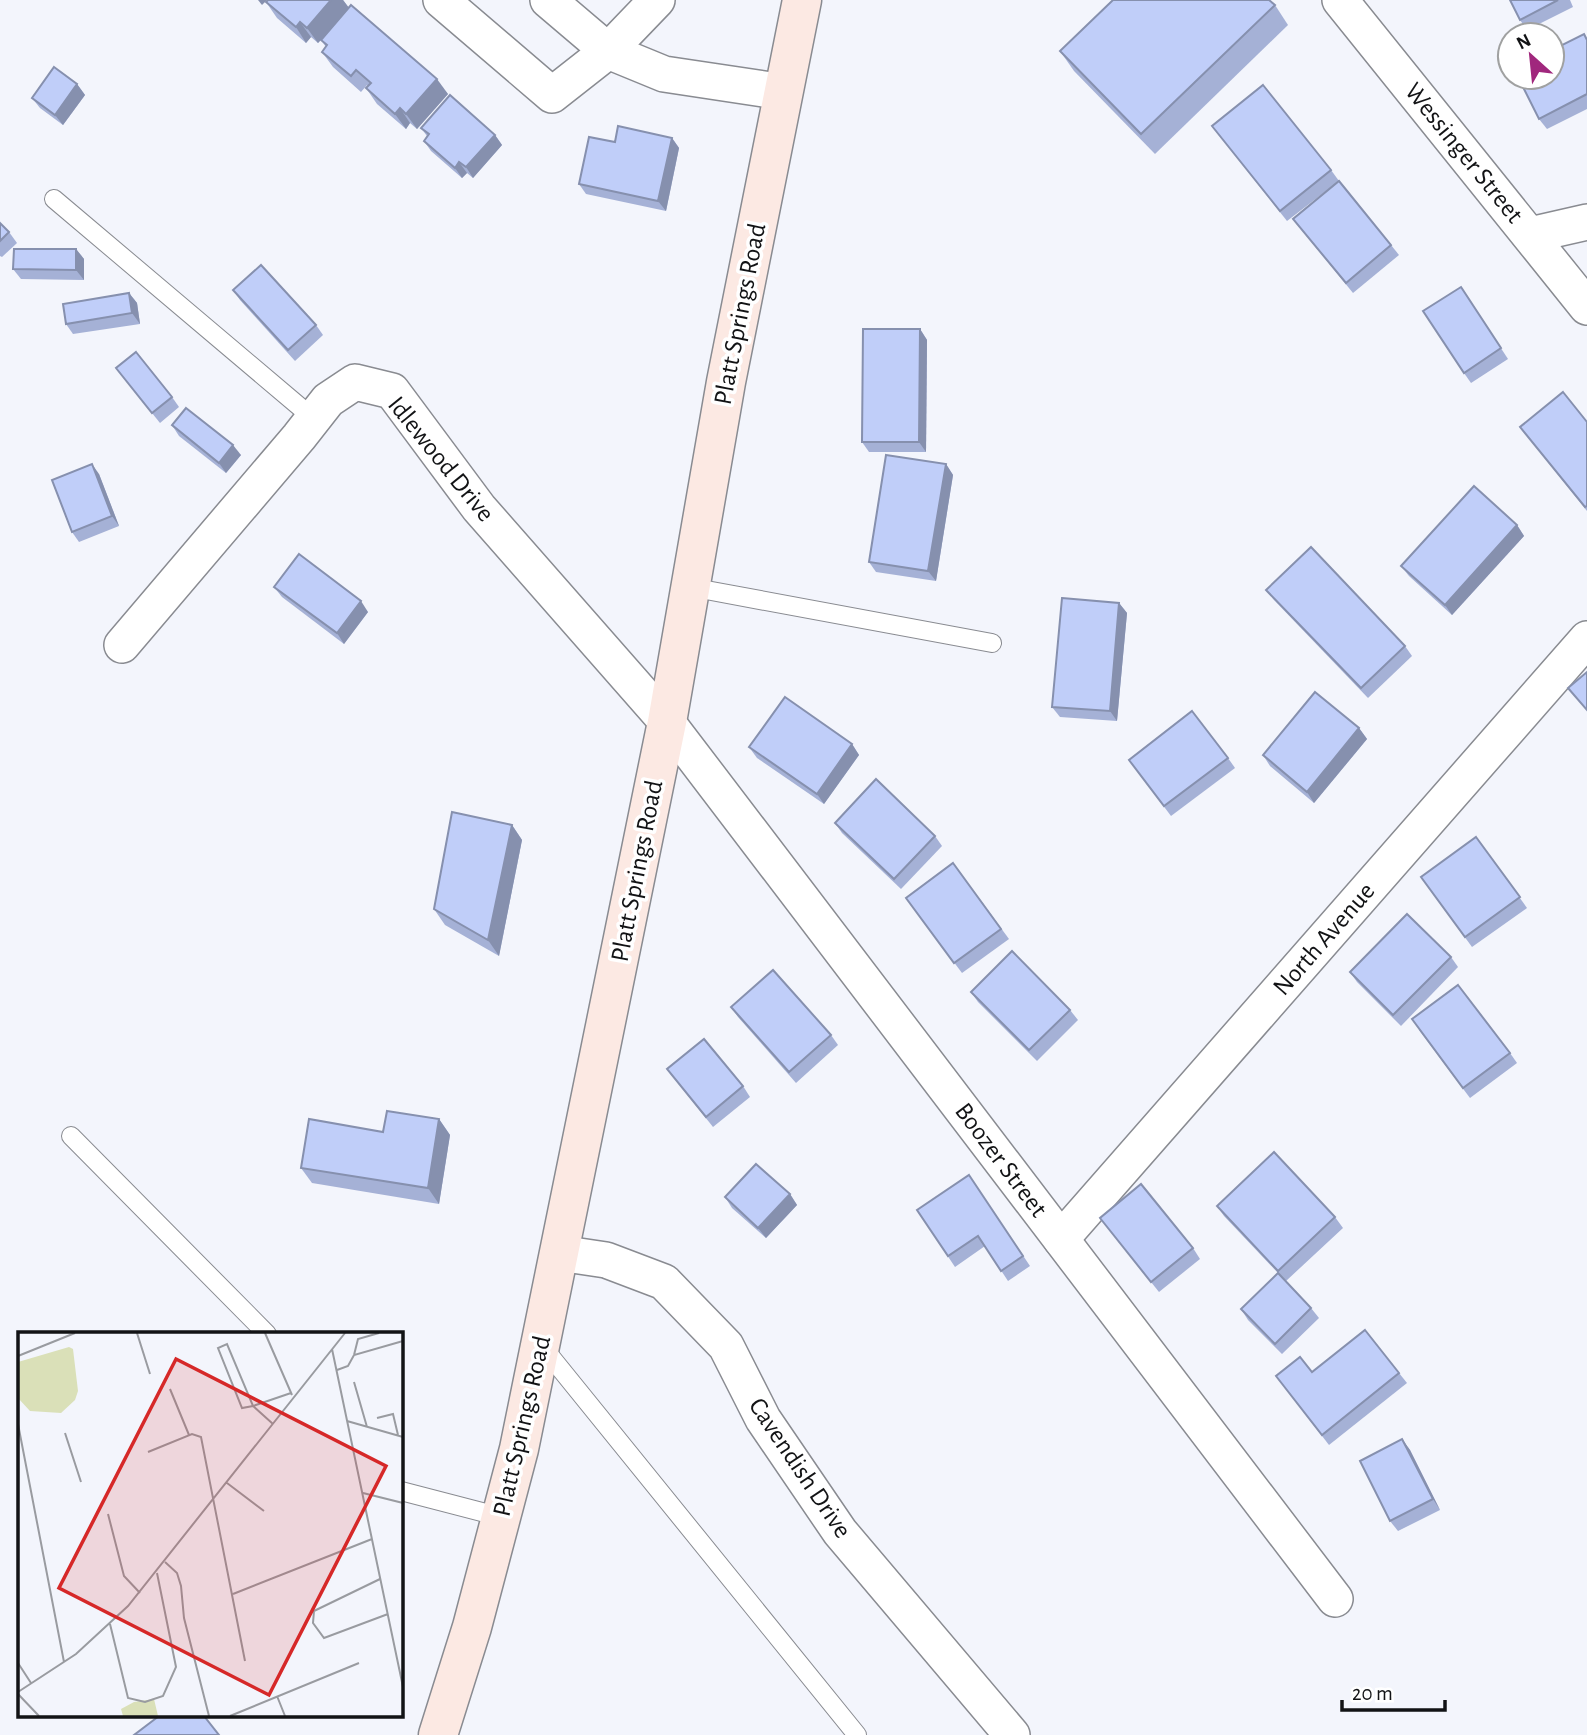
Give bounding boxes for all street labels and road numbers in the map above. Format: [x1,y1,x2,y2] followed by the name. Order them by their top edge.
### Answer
[1400,78,1528,228] street label: Wessinger Street
[710,221,770,407] street label: Platt Springs Road
[383,391,499,527] street label: Idlewood Drive
[607,778,667,964] street label: Platt Springs Road
[1268,878,1380,1000] street label: North Avenue
[950,1098,1052,1222] street label: Boozer Street
[489,1333,555,1519] street label: Platt Springs Road
[744,1393,856,1543] street label: Cavendish Drive

